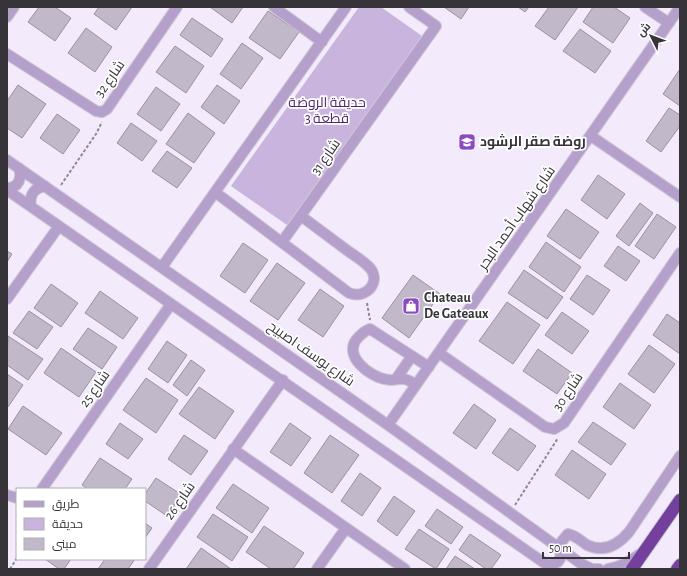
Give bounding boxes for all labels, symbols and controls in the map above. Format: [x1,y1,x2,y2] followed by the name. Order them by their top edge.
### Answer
[631,16,671,56] north arrow
[635,21,653,39] text: ش
[92,58,128,101] street label: شارع 32
[288,96,366,126] park label: حديقة الروضة قطعة 3
[457,132,477,152] school or university icon: روضة صقر الرشود
[480,133,586,150] place label: روضة صقر الرشود
[309,137,344,178] street label: شارع 31
[473,162,559,274] street label: شارع شهاب أحمد البحر
[424,291,489,321] place label: Chateau De Gateaux
[401,296,421,316] shop icon: Chateau De Gateaux
[265,319,357,390] street label: شارع يوسف اصبيح
[77,368,114,411] street label: شارع 25
[550,370,587,414] street label: شارع 30
[162,480,199,523] street label: شارع 26
[16,488,146,560] legend
[52,498,80,511] text: طريق
[52,518,83,531] text: حديقة
[543,534,629,560] scale bar
[52,538,77,551] text: مبنى
[549,542,572,554] text: 50 m

